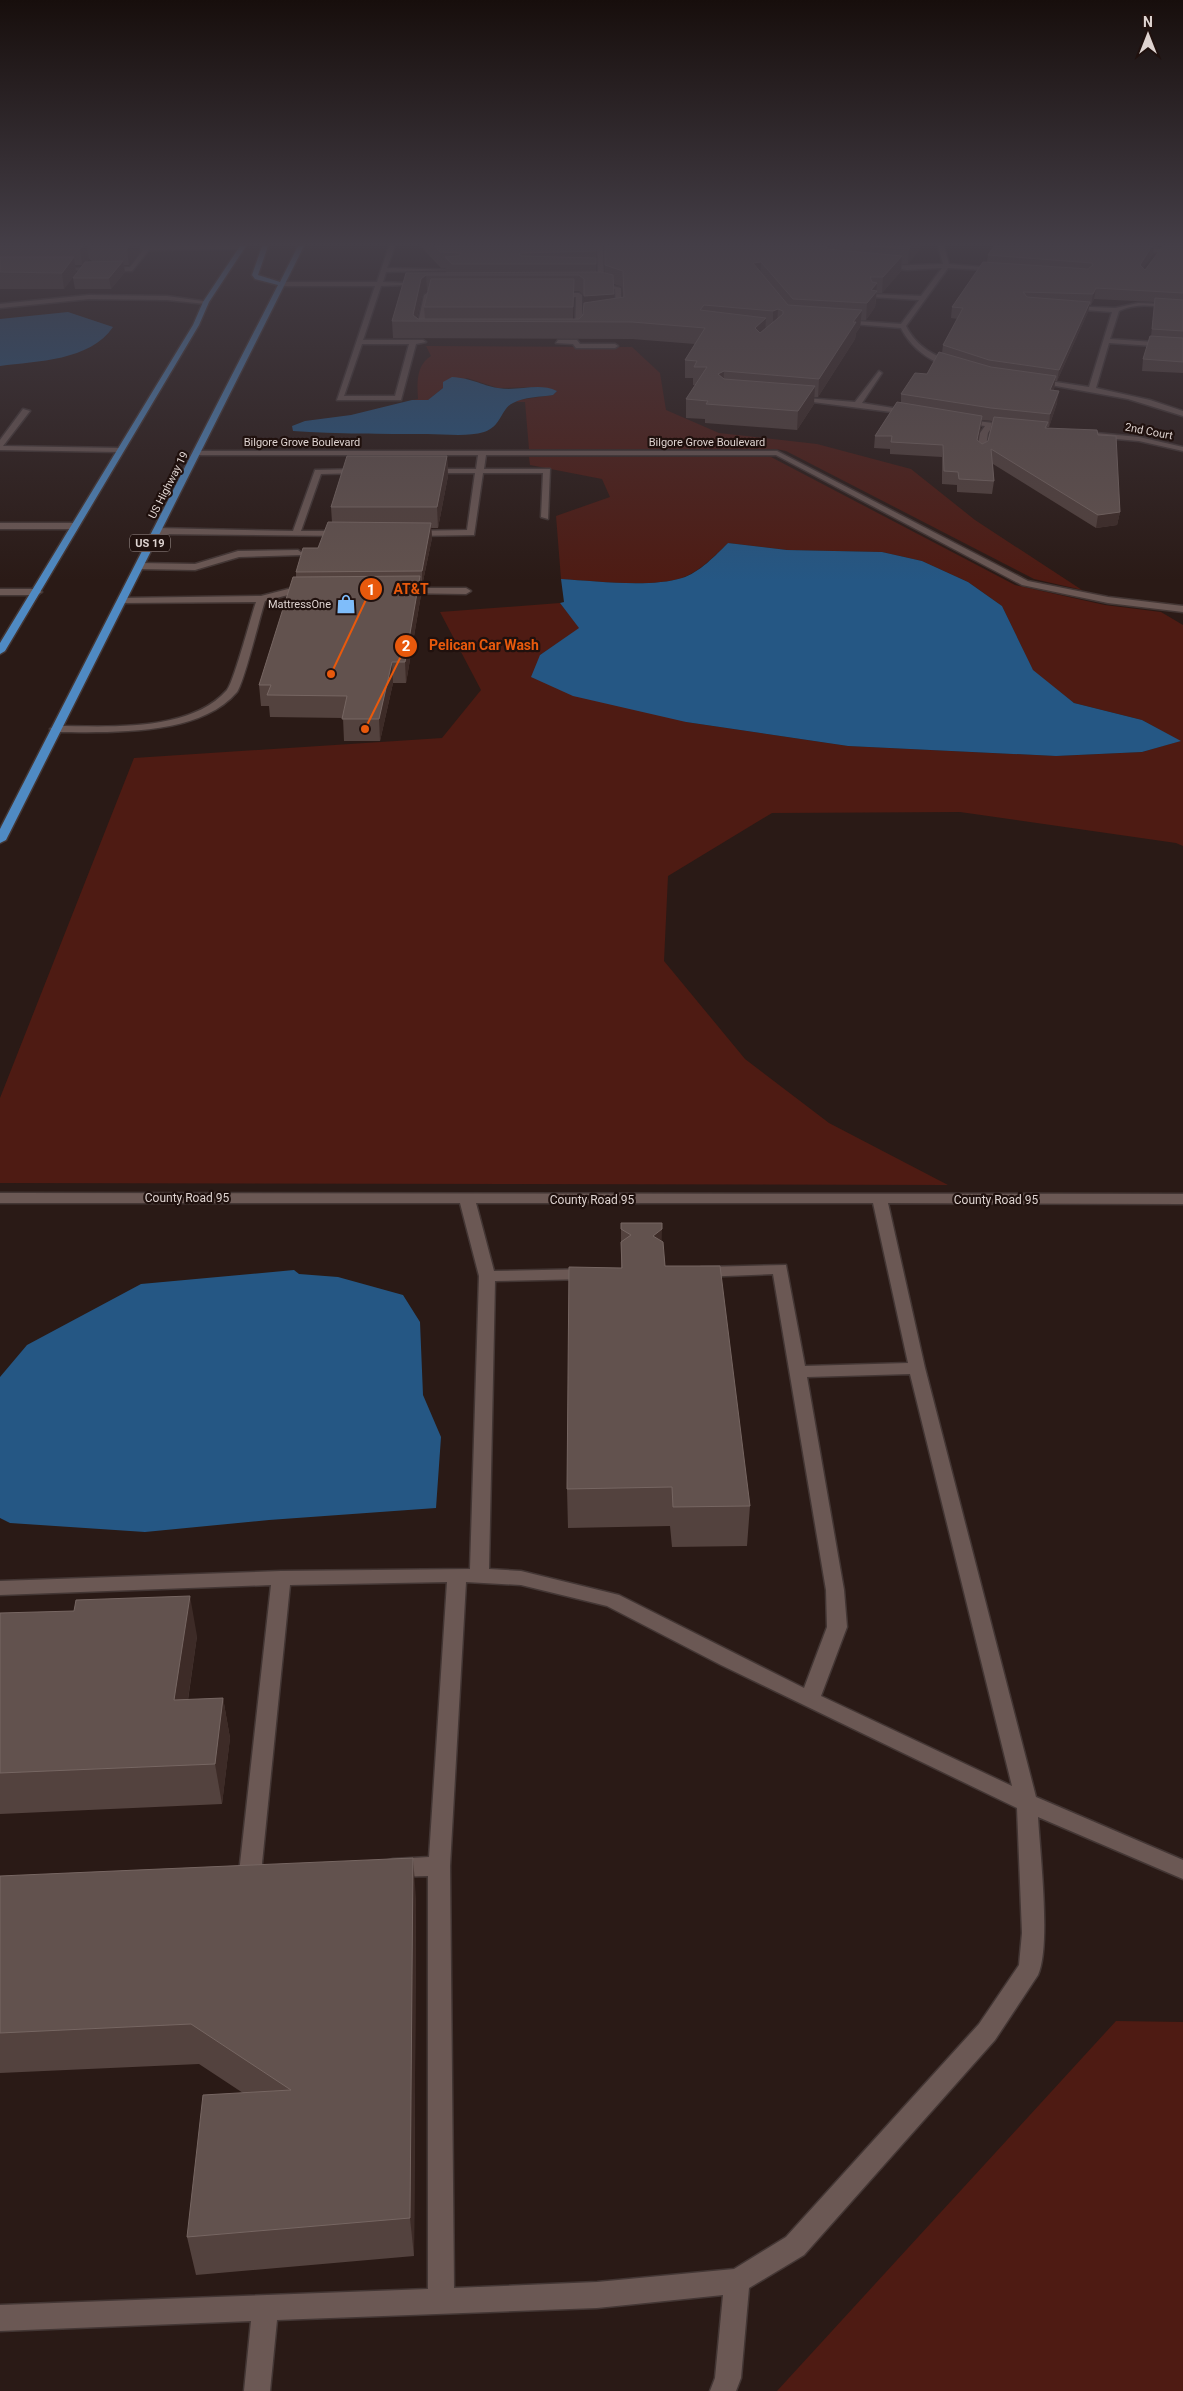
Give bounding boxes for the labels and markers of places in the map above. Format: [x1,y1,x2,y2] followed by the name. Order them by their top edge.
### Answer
[359,575,439,604] callout: AT&T
[335,593,357,615] shop icon: MattressOne
[268,598,331,611] place label: MattressOne
[394,631,549,660] callout: Pelican Car Wash

